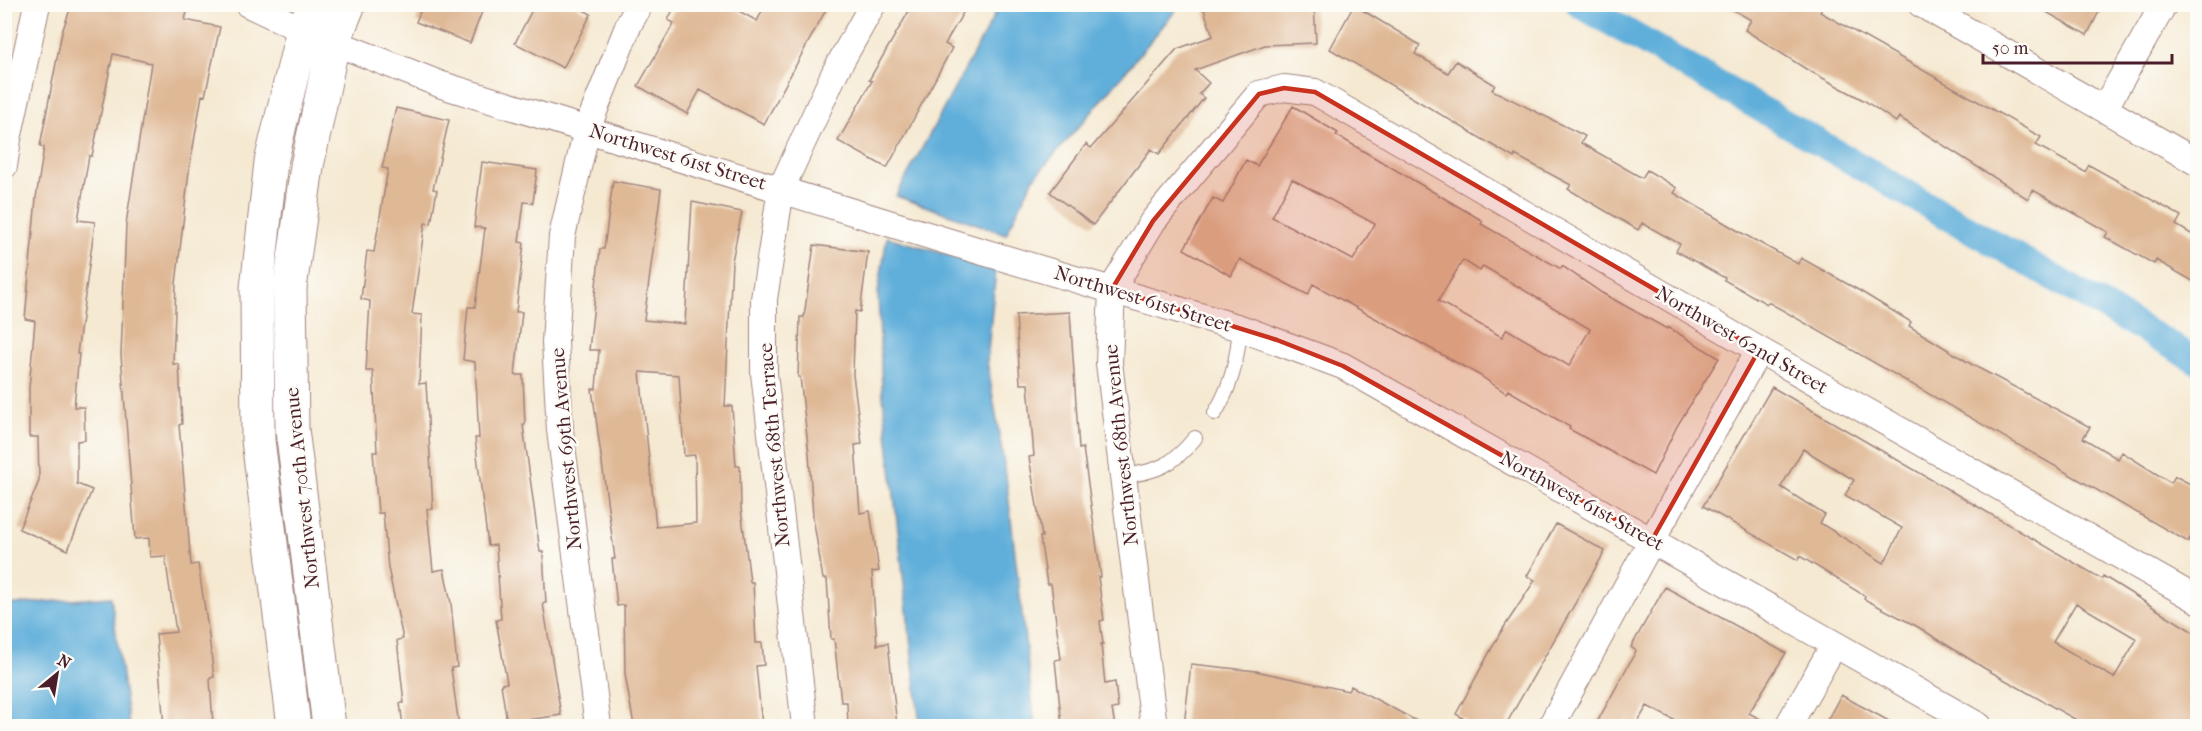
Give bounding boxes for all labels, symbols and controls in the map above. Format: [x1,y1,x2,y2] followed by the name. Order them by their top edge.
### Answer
[1983,27,2172,65] scale bar
[1992,38,2029,59] text: 50 m
[587,119,769,195] street label: Northwest 61st Street
[1052,261,1234,337] street label: Northwest 61st Street
[1652,281,1832,399] street label: Northwest 62nd Street
[754,342,794,548] street label: Northwest 68th Terrace
[1099,343,1143,547] street label: Northwest 68th Avenue
[546,347,586,551] street label: Northwest 69th Avenue
[280,386,324,590] street label: Northwest 70th Avenue
[1496,446,1668,556] street label: Northwest 61st Street
[27,644,87,704] north arrow
[54,650,75,673] text: N

